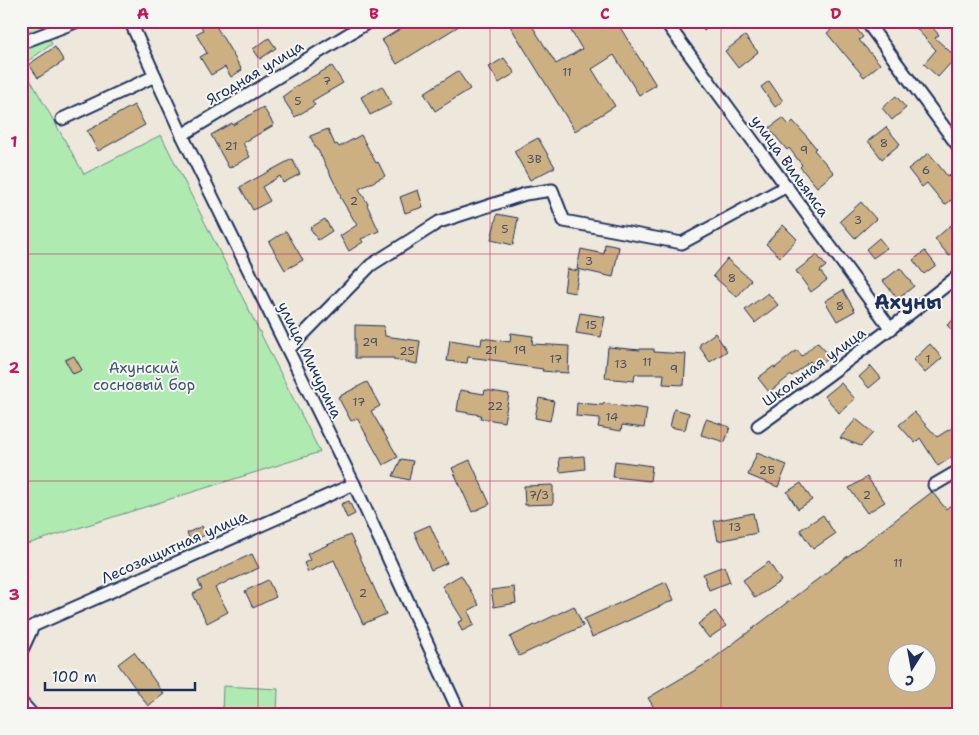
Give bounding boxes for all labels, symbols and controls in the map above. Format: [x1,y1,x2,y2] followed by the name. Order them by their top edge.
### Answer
[137,3,149,24] text: A
[369,3,379,24] text: B
[600,3,610,24] text: C
[830,3,842,24] text: D
[203,36,308,110] street label: Ягодная улица
[562,64,572,80] house number: 11
[323,73,331,89] house number: 7
[294,93,302,109] house number: 5
[746,111,834,221] street label: улица Вильямса
[10,131,18,152] text: 1
[880,135,888,151] house number: 8
[225,138,237,154] house number: 21
[800,142,808,158] house number: 9
[526,151,542,167] house number: 3В
[922,162,930,178] house number: 6
[350,193,358,209] house number: 2
[854,212,862,228] house number: 3
[501,221,509,237] house number: 5
[585,253,593,269] house number: 3
[728,270,736,286] house number: 8
[874,289,942,315] district label: Ахуны
[273,298,347,422] street label: улица Мичурина
[836,298,844,314] house number: 8
[585,317,597,333] house number: 15
[758,322,870,411] street label: Школьная улица
[362,334,378,350] house number: 29
[485,342,497,358] house number: 21
[514,342,526,358] house number: 19
[399,343,415,359] house number: 25
[550,351,562,367] house number: 17
[925,351,931,367] house number: 1
[642,354,652,370] house number: 11
[615,356,627,372] house number: 13
[8,357,20,378] text: 2
[93,358,195,395] park label: Ахунский сосновый бор
[670,361,678,377] house number: 9
[353,394,365,410] house number: 17
[487,398,503,414] house number: 22
[606,409,618,425] house number: 14
[759,462,775,478] house number: 2Б
[529,487,549,503] house number: 7/3
[863,487,871,503] house number: 2
[98,505,251,588] street label: Лесозащитная улица
[729,519,741,535] house number: 13
[893,555,903,571] house number: 11
[8,584,20,605] text: 3
[359,585,367,601] house number: 2
[886,642,936,692] north arrow
[45,660,195,692] scale bar
[52,667,97,687] text: 100 m
[904,671,915,690] text: С

